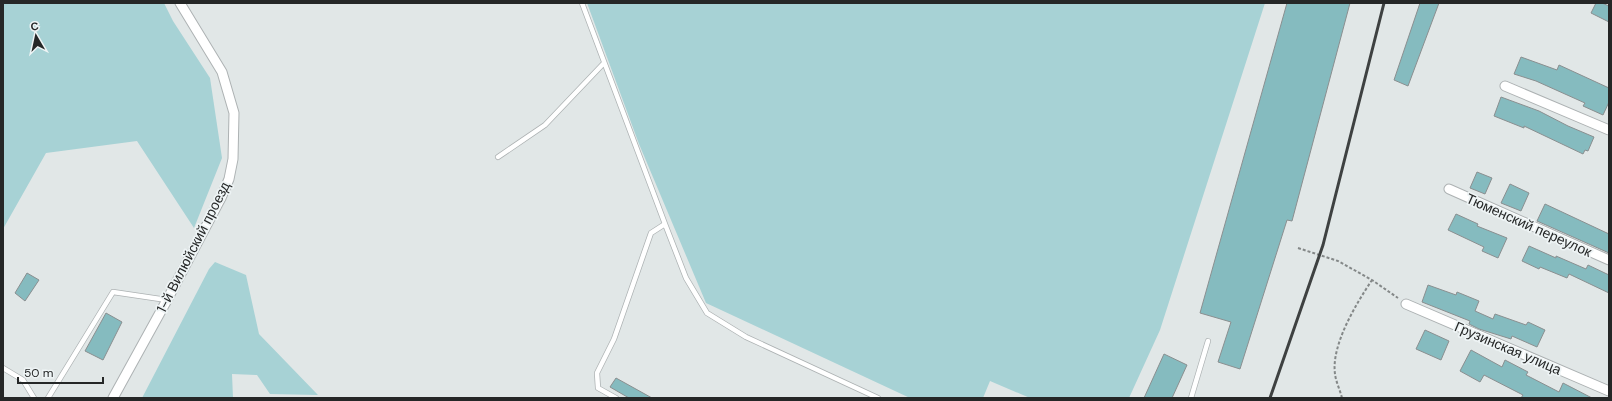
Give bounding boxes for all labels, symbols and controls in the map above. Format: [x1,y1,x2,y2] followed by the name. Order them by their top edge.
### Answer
[16,16,56,56] north arrow
[29,19,40,34] text: С
[152,179,234,315] street label: 1-й Вилюйский проезд
[1463,189,1595,261] street label: Тюменский переулок
[1452,317,1564,379] street label: Грузинская улица
[18,359,103,385] scale bar
[24,365,53,381] text: 50 m

